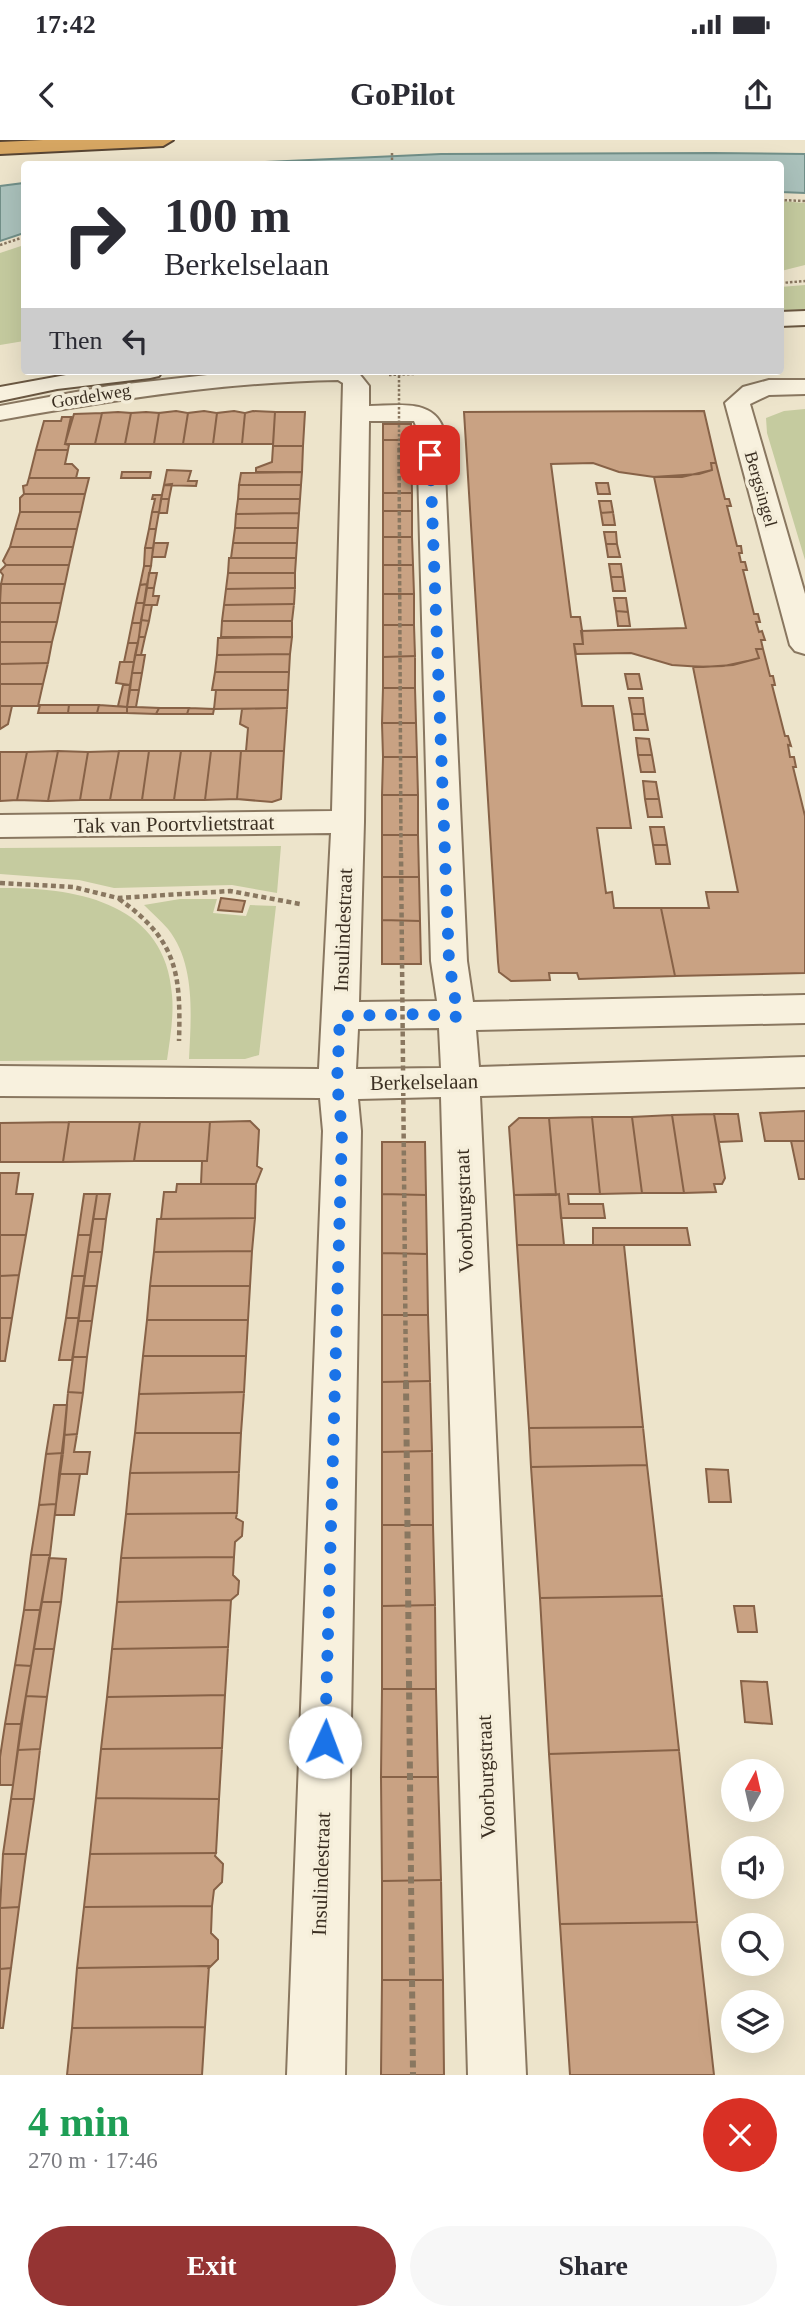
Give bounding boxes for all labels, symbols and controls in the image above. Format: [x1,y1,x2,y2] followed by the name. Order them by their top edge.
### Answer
[35,10,96,39] text: 17:42
[28,76,66,114] icon: back
[350,76,455,112] text: GoPilot
[739,76,777,114] icon: share
[164,188,291,243] text: 100 m
[49,189,140,280] icon: right
[164,246,329,282] text: Berkelselaan
[116,322,154,360] icon: left
[49,326,102,355] text: Then
[50,380,132,412] street label: Gordelweg
[400,425,460,485] pin
[411,436,449,474] icon: arrive
[741,449,781,529] street label: Bergsingel
[74,810,275,838] street label: Tak van Poortvlietstraat
[329,868,357,992] street label: Insulindestraat
[370,1069,479,1095] street label: Berkelselaan
[450,1148,478,1273] street label: Voorburgstraat
[288,1705,362,1779] position arrow
[472,1714,500,1839] street label: Voorburgstraat
[721,1759,784,1822] north arrow
[721,1759,784,2053] map controls
[307,1812,335,1936] street label: Insulindestraat
[721,1836,784,1899] button: sound
[721,1913,784,1976] button: search
[721,1990,784,2053] button: layers
[703,2098,777,2172] button: close
[28,2099,130,2145] text: 4 min
[28,2148,158,2173] text: 270 m · 17:46
[28,2226,396,2306] button: Exit
[410,2226,777,2306] button: Share

